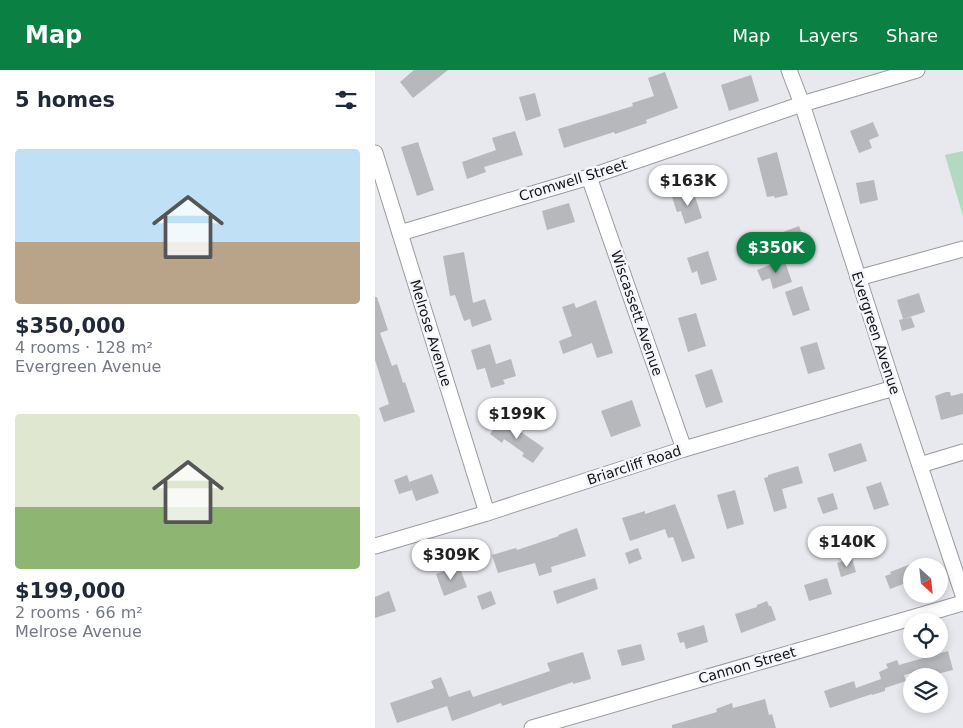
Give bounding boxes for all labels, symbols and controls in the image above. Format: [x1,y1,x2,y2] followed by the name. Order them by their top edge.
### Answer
[25,21,82,49] text: Map
[732,25,770,46] text: Map
[798,25,858,46] text: Layers
[886,25,938,46] text: Share
[332,86,360,114] icon: filters
[15,88,115,112] text: 5 homes
[517,156,630,204] street label: Cromwell Street
[653,164,723,207] pin: $163K
[660,171,716,190] text: $163K
[143,182,233,272] icon: home
[741,232,811,274] pin: $350K
[748,238,804,257] text: $350K
[608,248,666,378] street label: Wiscassett Avenue
[849,270,903,396] street label: Evergreen Avenue
[407,278,455,388] street label: Melrose Avenue
[15,314,125,338] text: $350,000
[15,338,153,357] text: 4 rooms · 128 m²
[15,357,161,376] text: Evergreen Avenue
[482,398,552,440] pin: $199K
[489,404,545,423] text: $199K
[585,442,683,488] street label: Briarcliff Road
[143,447,233,537] icon: home
[812,526,882,568] pin: $140K
[819,532,875,551] text: $140K
[416,538,486,581] pin: $309K
[423,545,479,564] text: $309K
[903,558,947,602] north arrow
[903,558,948,713] map controls
[15,579,125,603] text: $199,000
[15,603,143,622] text: 2 rooms · 66 m²
[903,613,948,658] button: locate
[15,622,142,641] text: Melrose Avenue
[696,643,798,687] street label: Cannon Street
[903,668,948,713] button: layers

